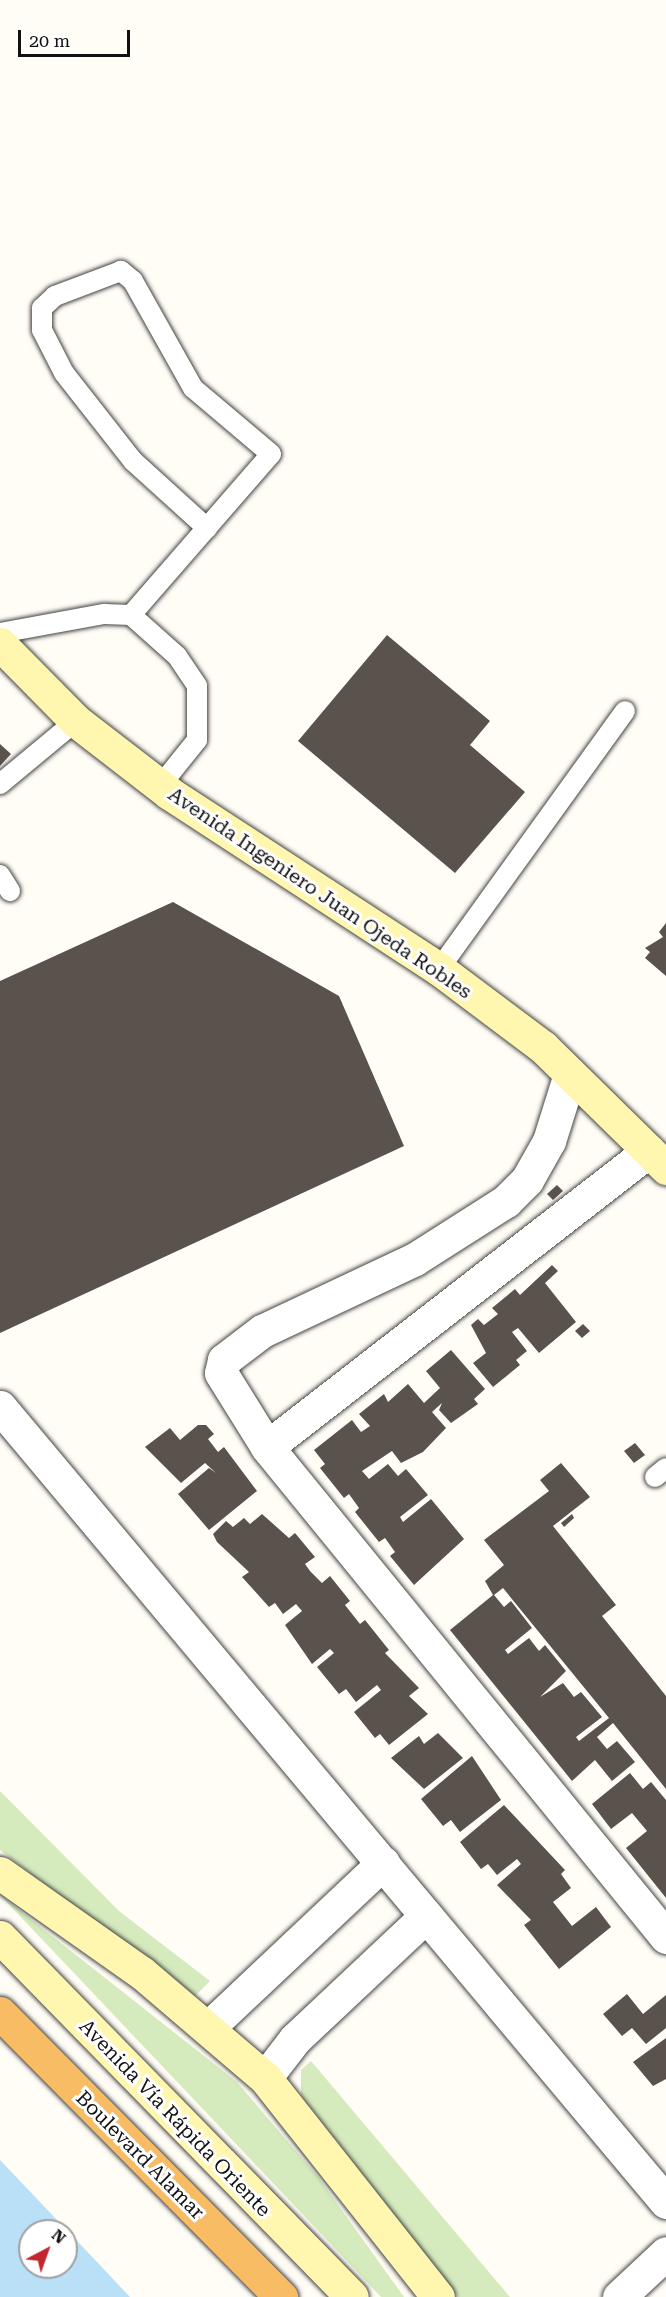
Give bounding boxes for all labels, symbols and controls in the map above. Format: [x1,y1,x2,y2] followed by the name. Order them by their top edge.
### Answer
[21,18,134,56] scale bar
[29,30,70,51] text: 20 m
[164,782,476,1004] street label: Avenida Ingeniero Juan Ojeda Robles
[74,2014,276,2222] street label: Avenida Vía Rápida Oriente
[71,2086,209,2224] street label: Boulevard Alamar
[18,2219,78,2279] north arrow
[48,2225,70,2248] text: N

